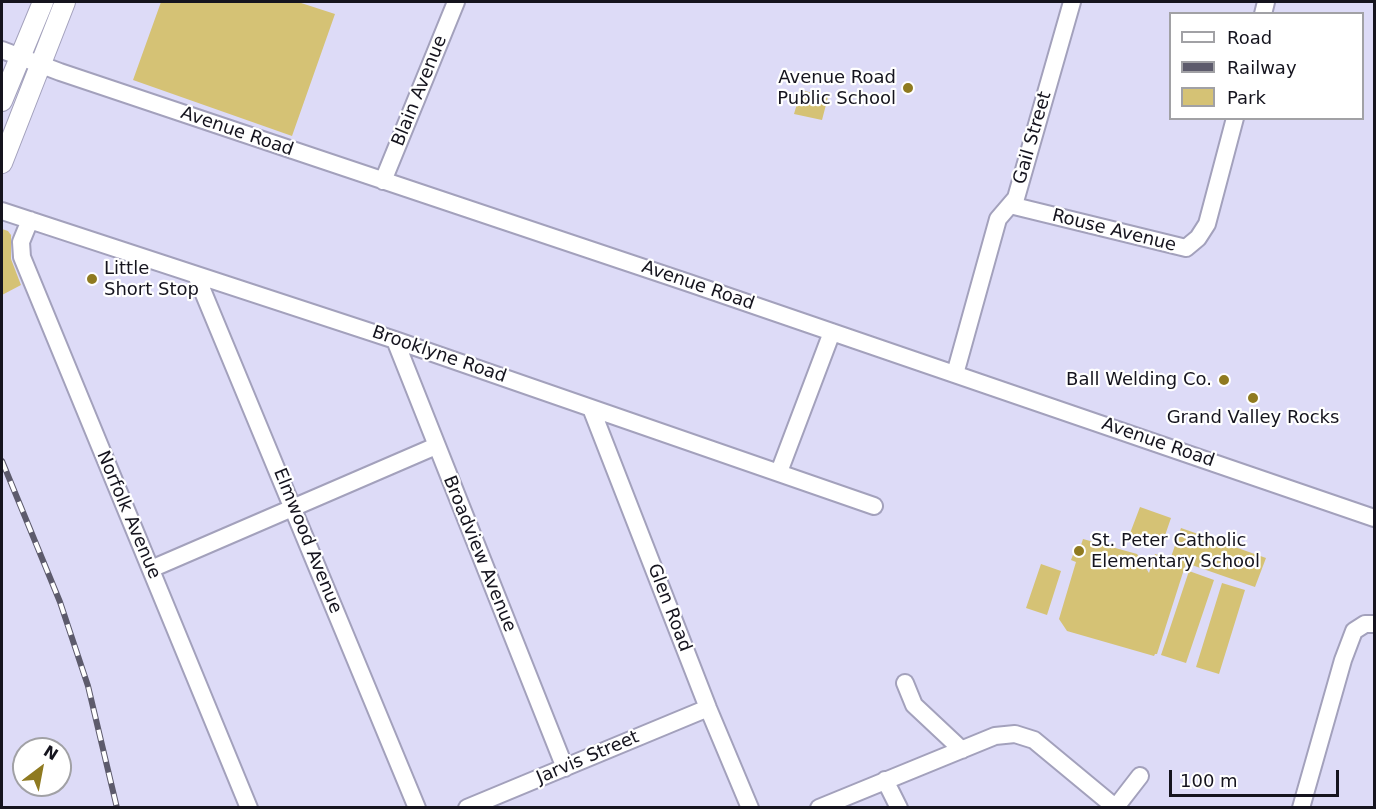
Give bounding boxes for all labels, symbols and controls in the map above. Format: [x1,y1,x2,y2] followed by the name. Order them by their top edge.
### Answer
[1169,12,1364,120] legend
[1227,27,1272,48] text: Road
[388,33,452,149] street label: Blain Avenue
[1227,57,1297,78] text: Railway
[777,67,896,110] place label: Avenue Road Public School
[901,81,915,95] marker: Avenue Road Public School
[1227,87,1266,108] text: Park
[1009,89,1057,187] street label: Gail Street
[178,103,296,161] street label: Avenue Road
[1050,205,1178,257] street label: Rouse Avenue
[639,257,757,315] street label: Avenue Road
[104,258,199,300] place label: Little Short Stop
[85,272,99,286] marker: Little Short Stop
[369,322,509,388] street label: Brooklyne Road
[1066,369,1212,391] place label: Ball Welding Co.
[1217,373,1231,387] marker: Ball Welding Co.
[1246,391,1260,405] marker: Grand Valley Rocks
[1167,407,1339,429] place label: Grand Valley Rocks
[1099,414,1217,472] street label: Avenue Road
[91,448,165,582] street label: Norfolk Avenue
[268,465,346,617] street label: Elmwood Avenue
[438,473,520,635] street label: Broadview Avenue
[1091,530,1260,572] place label: St. Peter Catholic Elementary School
[1072,544,1086,558] marker: St. Peter Catholic Elementary School
[642,561,696,655] street label: Glen Road
[534,727,642,789] street label: Jarvis Street
[12,737,72,797] north arrow
[40,741,61,765] text: N
[1172,758,1342,796] scale bar
[1180,770,1238,791] text: 100 m

